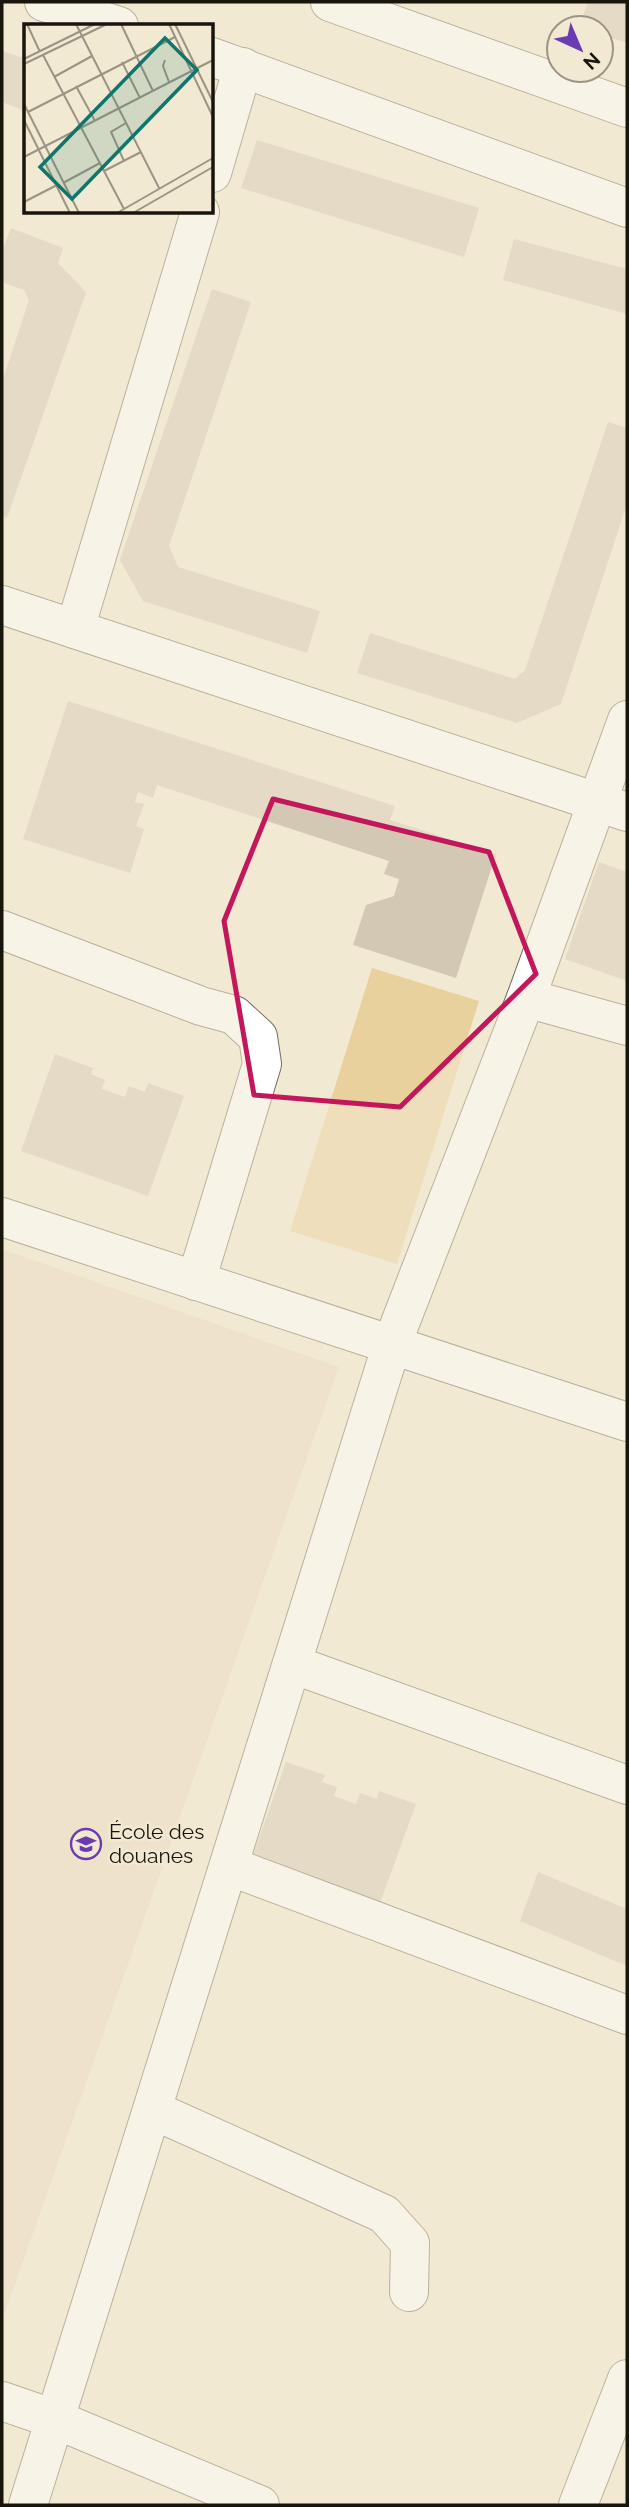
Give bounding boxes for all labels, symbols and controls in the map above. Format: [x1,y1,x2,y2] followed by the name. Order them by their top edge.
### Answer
[545,14,615,84] north arrow
[24,24,214,214] inset map
[579,48,605,74] text: N
[109,1819,204,1868] place label: École des douanes
[69,1827,103,1861] school or university icon: École des douanes

